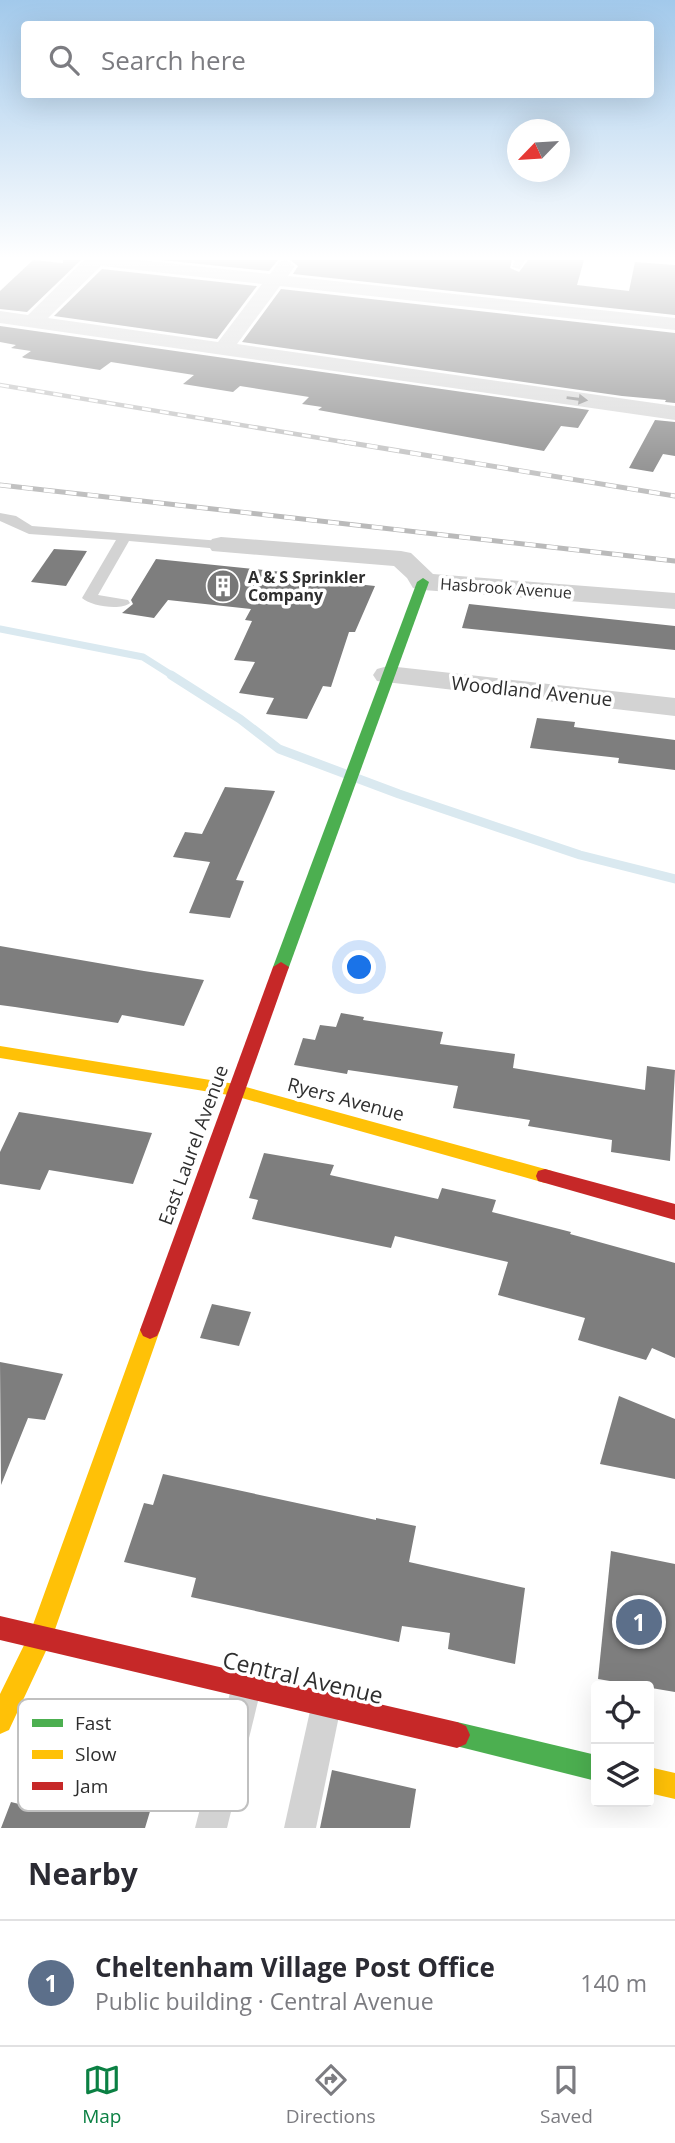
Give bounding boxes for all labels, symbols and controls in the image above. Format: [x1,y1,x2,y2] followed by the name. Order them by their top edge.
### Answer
[21,21,654,98] search box
[45,41,83,79] icon: search
[101,42,246,78] text: Search here
[507,119,570,182] north arrow
[566,394,588,405] one-way arrow
[248,566,365,606] place label: A & S Sprinkler Company
[204,567,242,605] building icon: A & S Sprinkler Company
[439,572,573,604] street label: Hasbrook Avenue
[450,670,614,712] street label: Woodland Avenue
[342,950,376,984] your location
[152,1061,234,1229] street label: East Laurel Avenue
[285,1071,407,1127] street label: Ryers Avenue
[616,1596,662,1648] pin: 1
[220,1643,386,1711] street label: Central Avenue
[591,1681,654,1807] map controls
[591,1681,654,1744] button: locate
[18,1699,248,1811] legend
[75,1710,111,1736] text: Fast
[75,1741,117,1767] text: Slow
[591,1744,654,1807] button: layers
[73,1773,108,1799] text: Jam
[28,1853,138,1894] text: Nearby
[95,1949,495,1985] text: Cheltenham Village Post Office
[44,1967,58,1999] text: 1
[580,1967,647,1999] text: 140 m
[95,1985,434,2017] text: Public building · Central Avenue
[82,2061,121,2129] tab: Map
[286,2061,376,2129] tab: Directions
[540,2061,593,2129] tab: Saved

